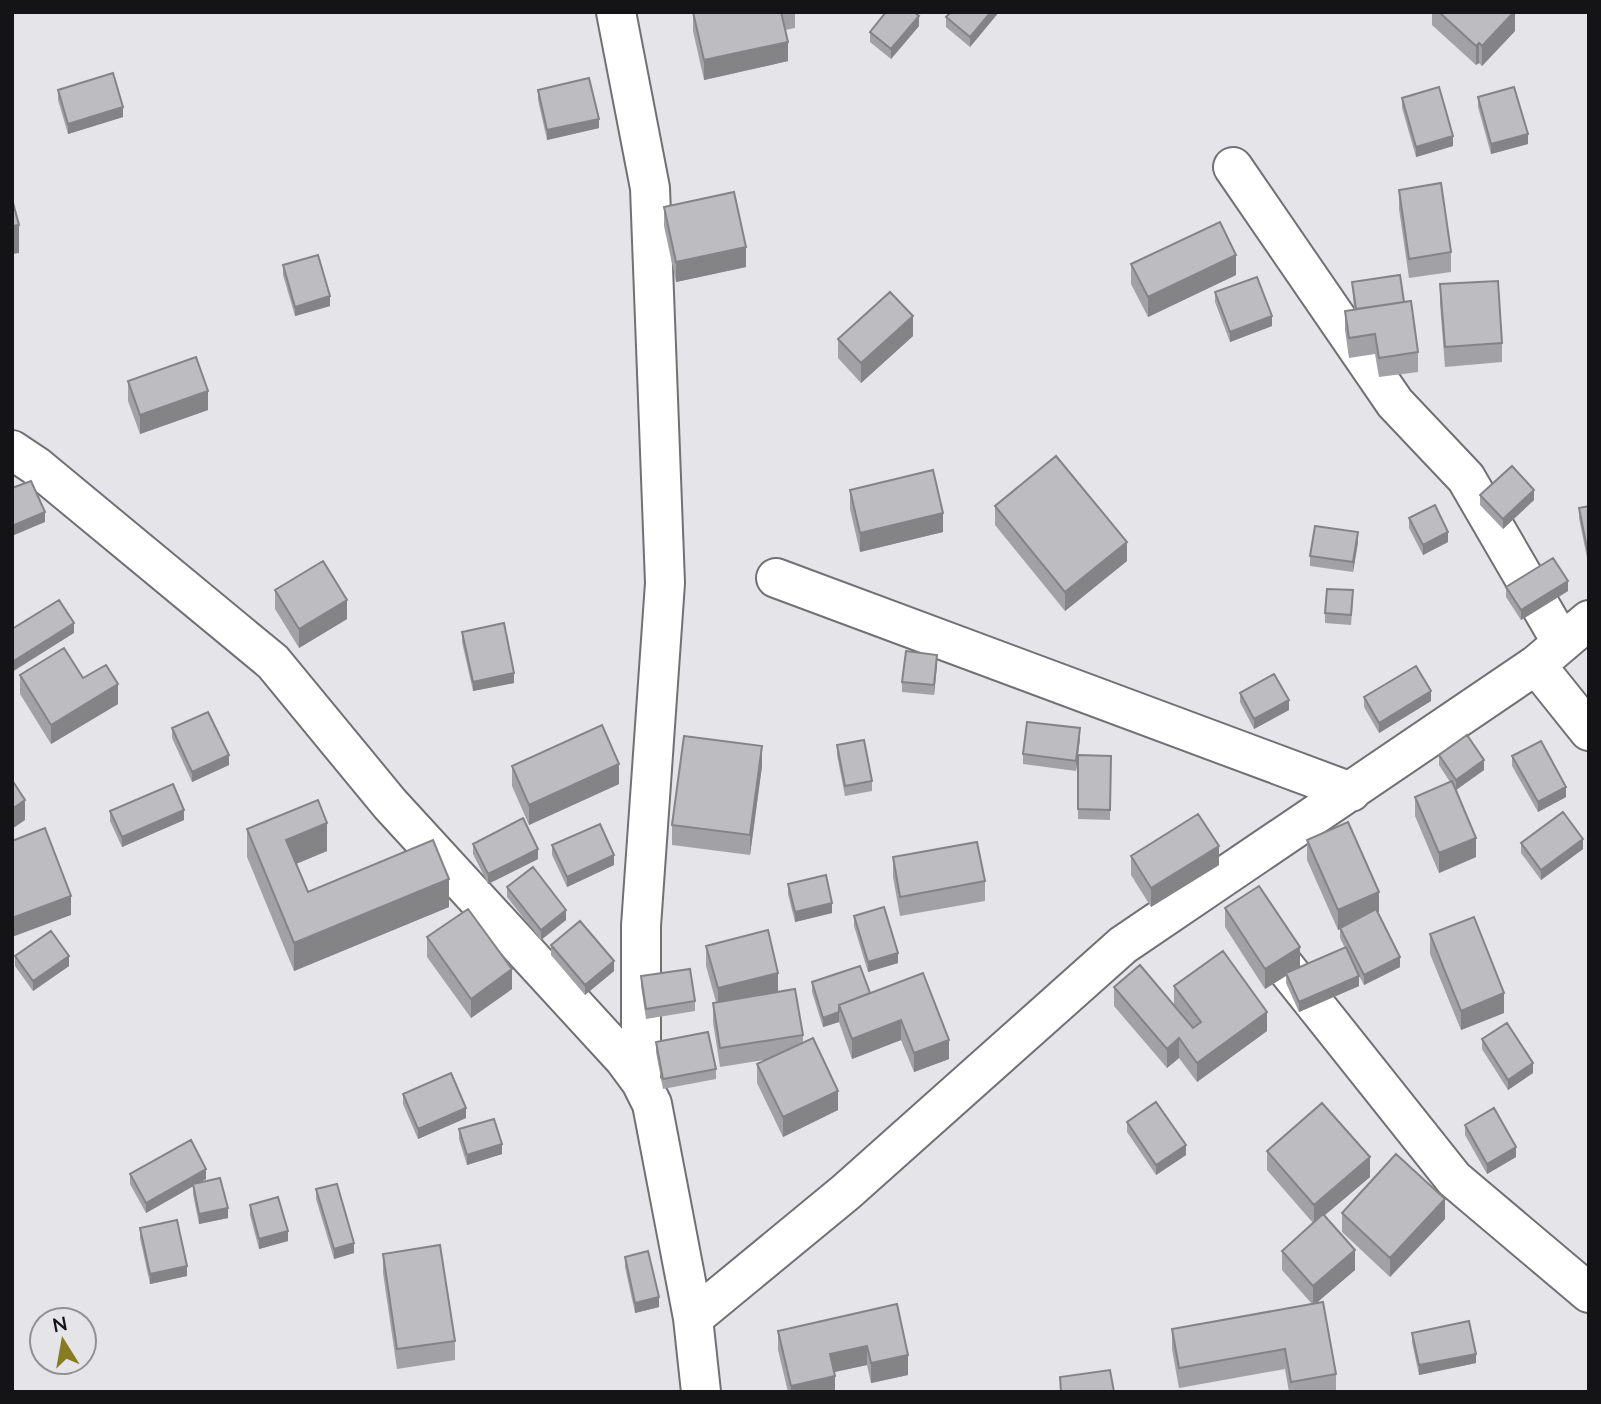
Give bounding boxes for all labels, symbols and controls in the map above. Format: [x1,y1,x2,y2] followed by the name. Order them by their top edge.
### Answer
[28,1306,98,1376] north arrow
[50,1311,69,1337] text: N

